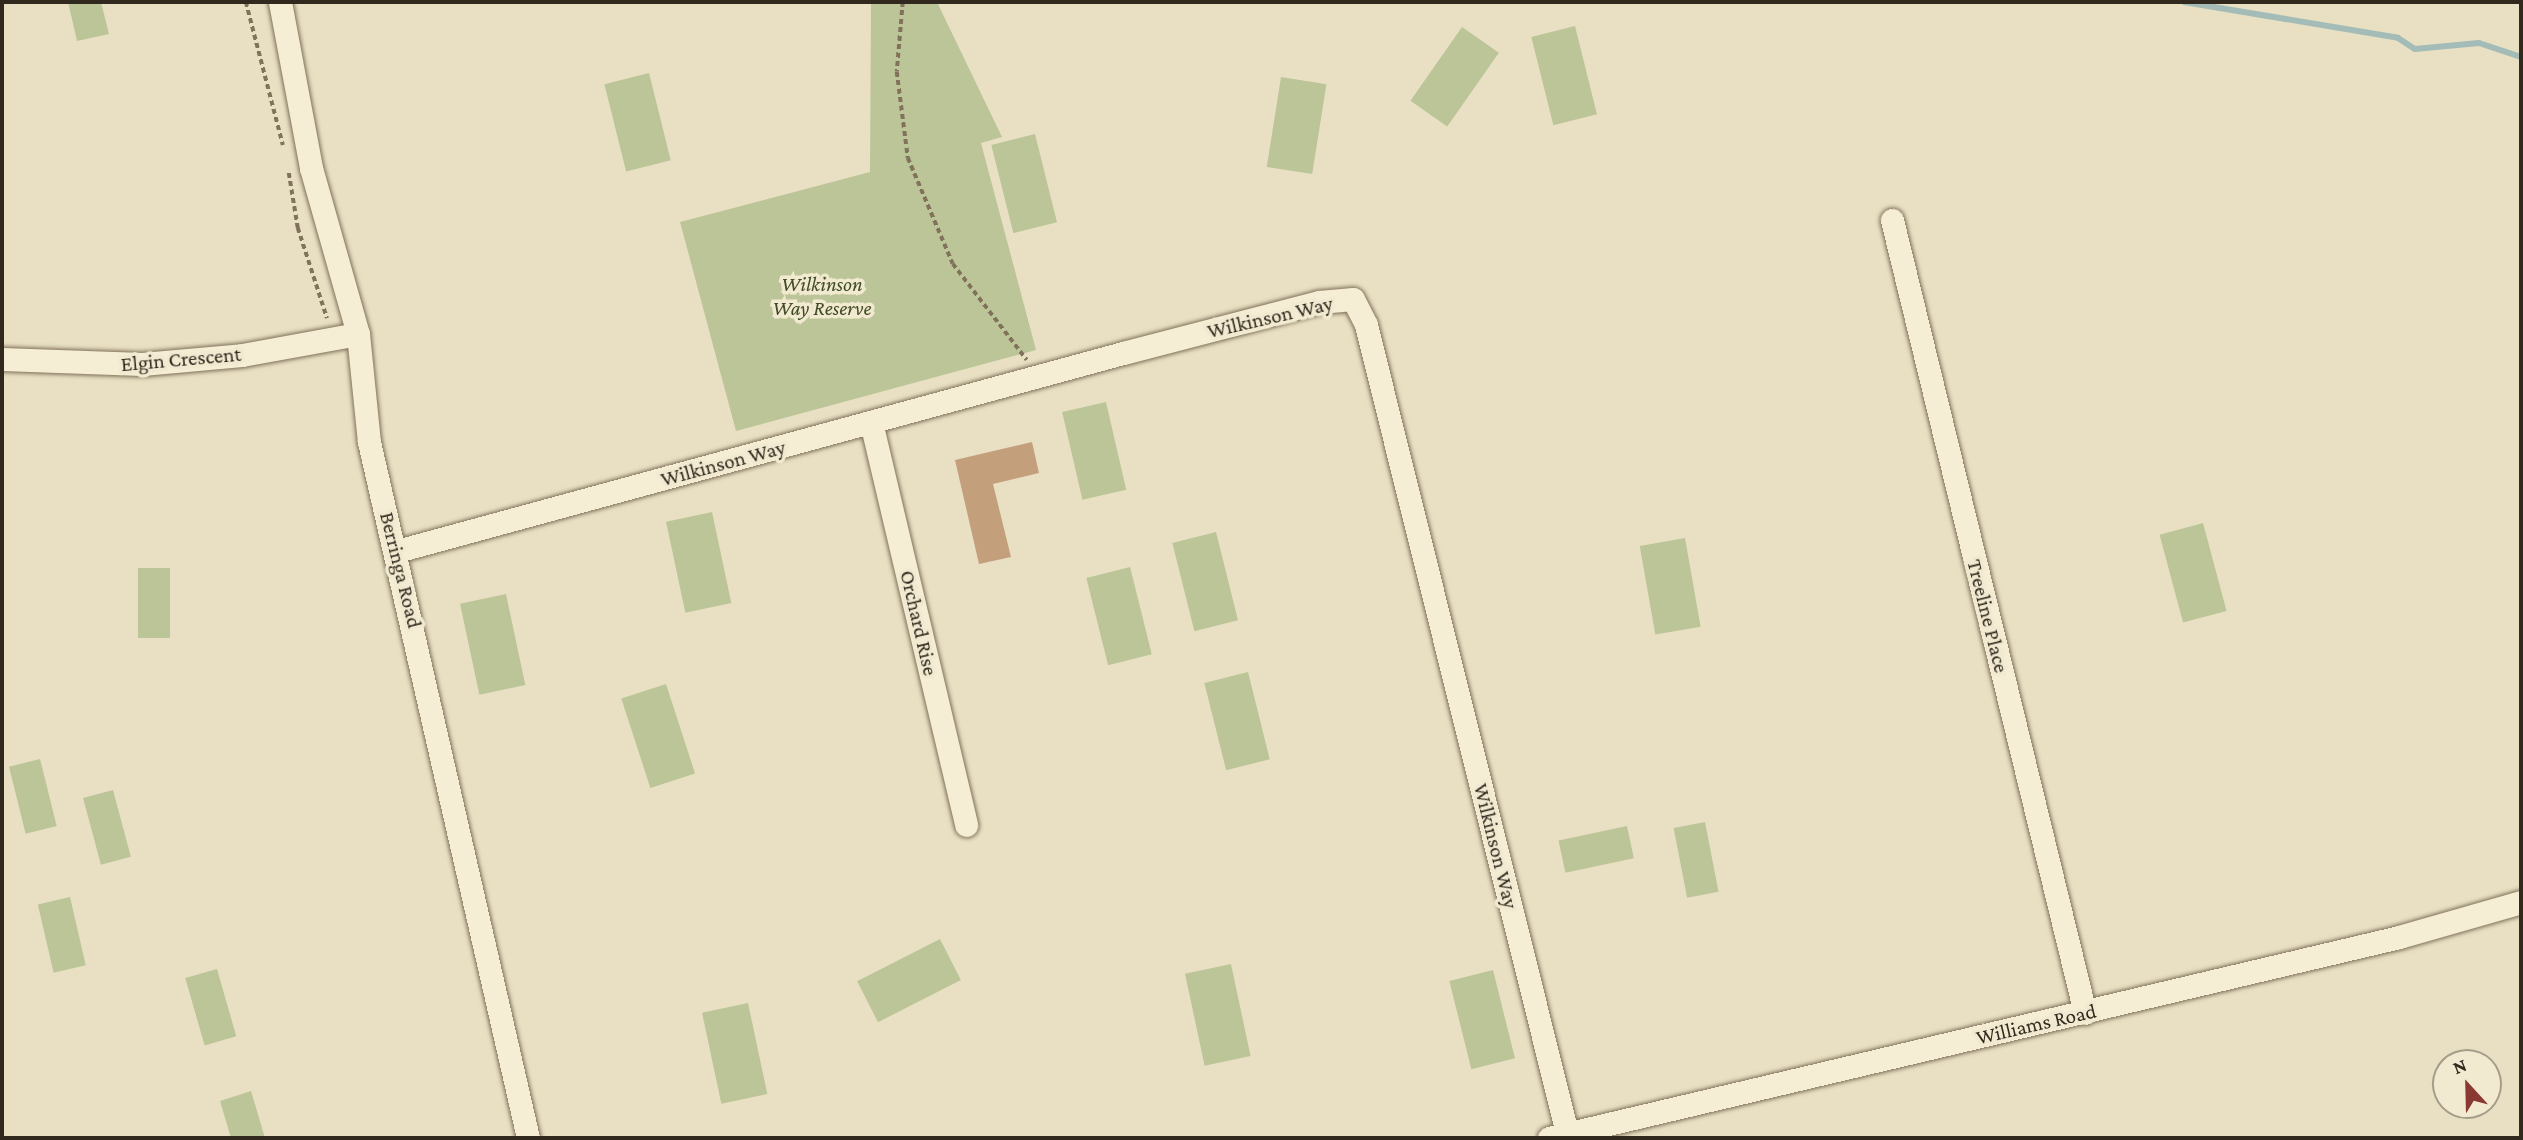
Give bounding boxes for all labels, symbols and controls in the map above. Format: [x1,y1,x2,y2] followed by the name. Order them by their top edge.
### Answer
[772,271,872,321] park label: Wilkinson Way Reserve
[1205,290,1335,344] street label: Wilkinson Way
[120,341,242,377] street label: Elgin Crescent
[658,434,788,492] street label: Wilkinson Way
[374,509,428,631] street label: Berringa Road
[1962,557,2014,675] street label: Treeline Place
[895,568,943,678] street label: Orchard Rise
[1468,781,1524,911] street label: Wilkinson Way
[1974,998,2098,1050] street label: Williams Road
[2432,1049,2502,1119] north arrow
[2450,1054,2470,1078] text: N

